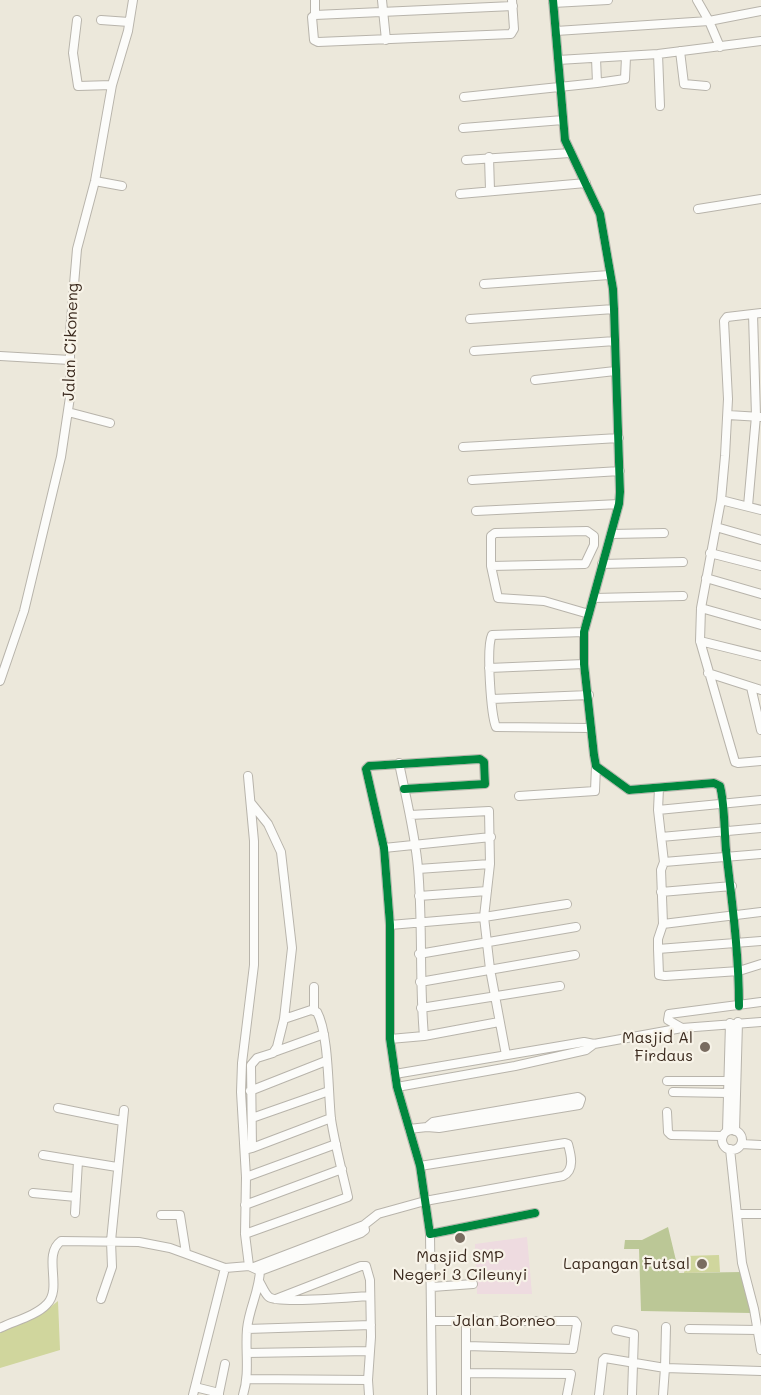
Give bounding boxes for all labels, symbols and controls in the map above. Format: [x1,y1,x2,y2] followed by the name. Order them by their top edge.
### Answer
[59,283,83,401] street label: Jalan Cikoneng
[622,1028,693,1066] place label: Masjid Al Firdaus
[698,1040,712,1054] marker: Masjid Al Firdaus
[453,1231,467,1245] marker: Masjid SMP Negeri 3 Cileunyi
[393,1247,527,1285] place label: Masjid SMP Negeri 3 Cileunyi
[563,1254,690,1274] place label: Lapangan Futsal
[695,1257,709,1271] marker: Lapangan Futsal
[453,1311,555,1331] street label: Jalan Borneo

